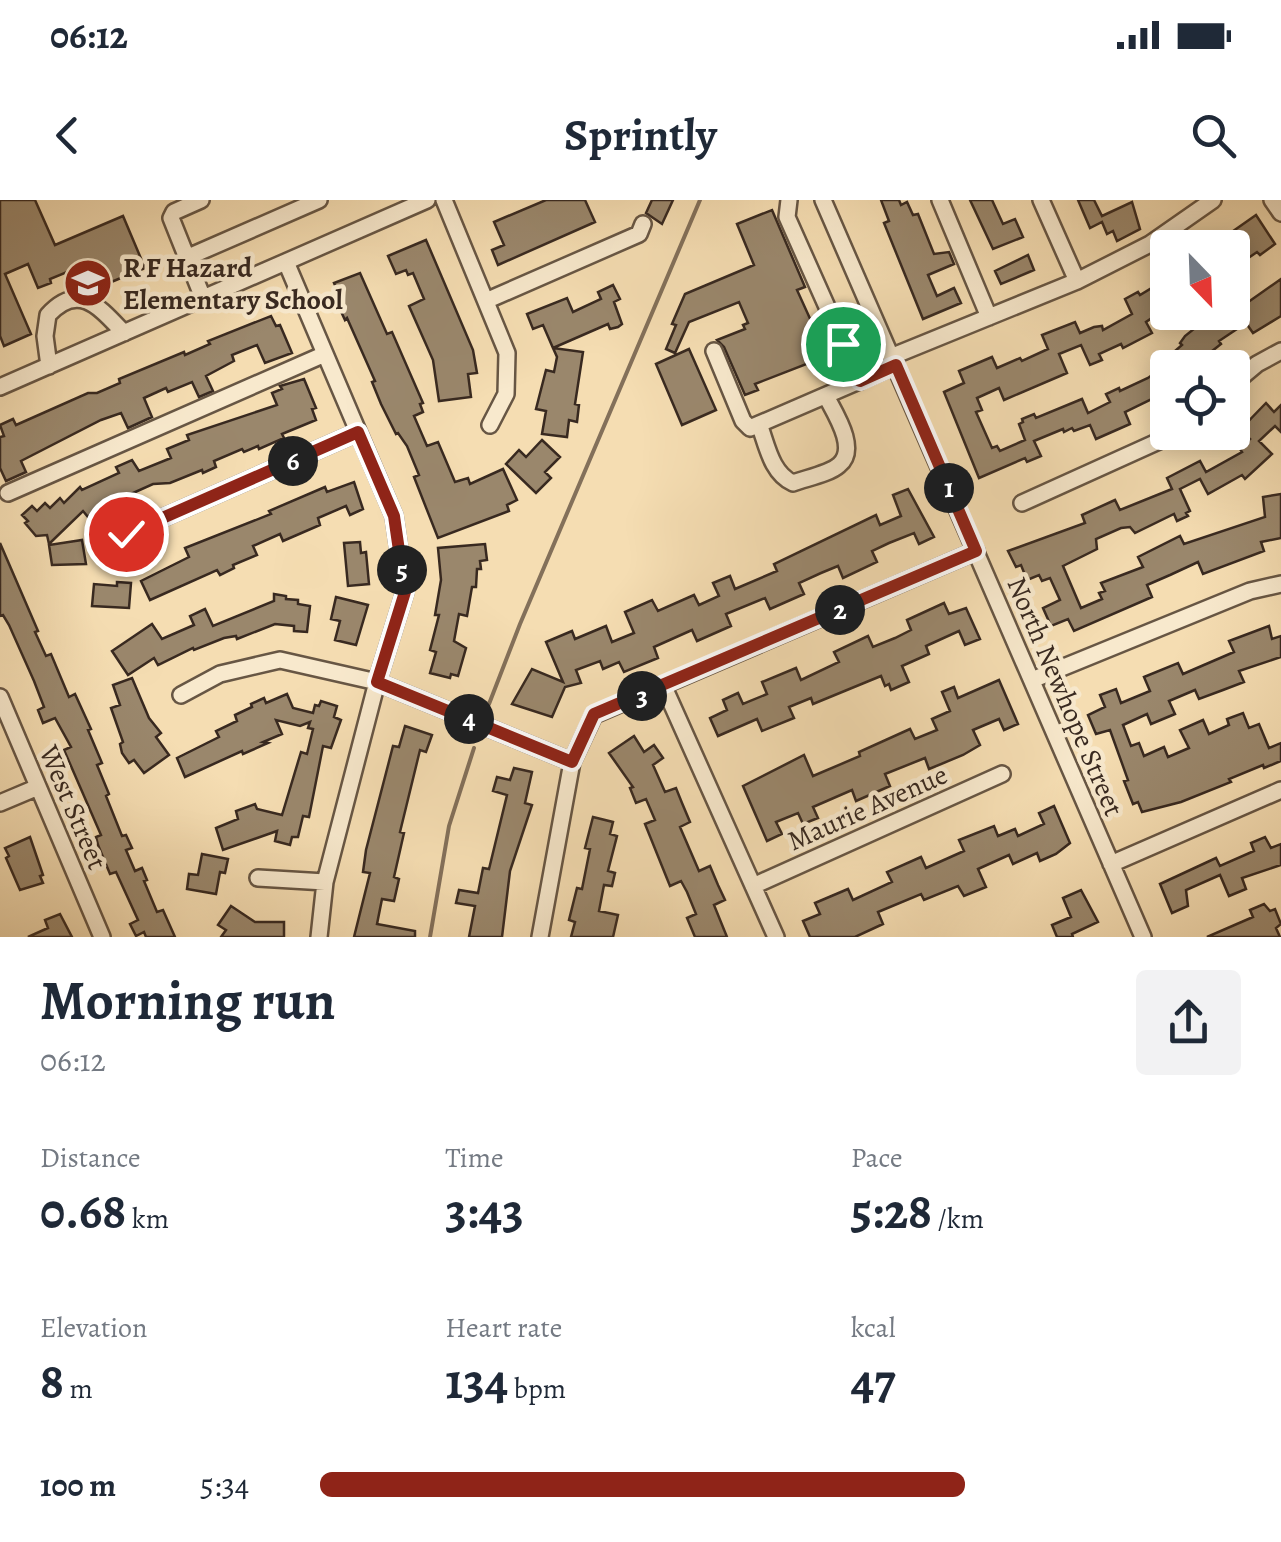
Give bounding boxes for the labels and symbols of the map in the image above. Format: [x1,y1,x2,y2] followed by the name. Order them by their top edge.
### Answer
[1150,230,1250,330] north arrow
[123,249,344,319] place label: R F Hazard Elementary School
[62,257,114,309] school or university icon: R F Hazard Elementary School
[801,302,886,387] pin
[268,436,318,486] pin: 6
[924,463,974,513] pin: 1
[84,492,169,577] pin
[377,545,427,595] pin: 5
[997,571,1133,822] street label: North Newhope Street
[815,585,865,635] pin: 2
[617,671,667,721] pin: 3
[444,694,494,744] pin: 4
[30,739,116,875] street label: West Street
[781,756,954,860] street label: Maurie Avenue

